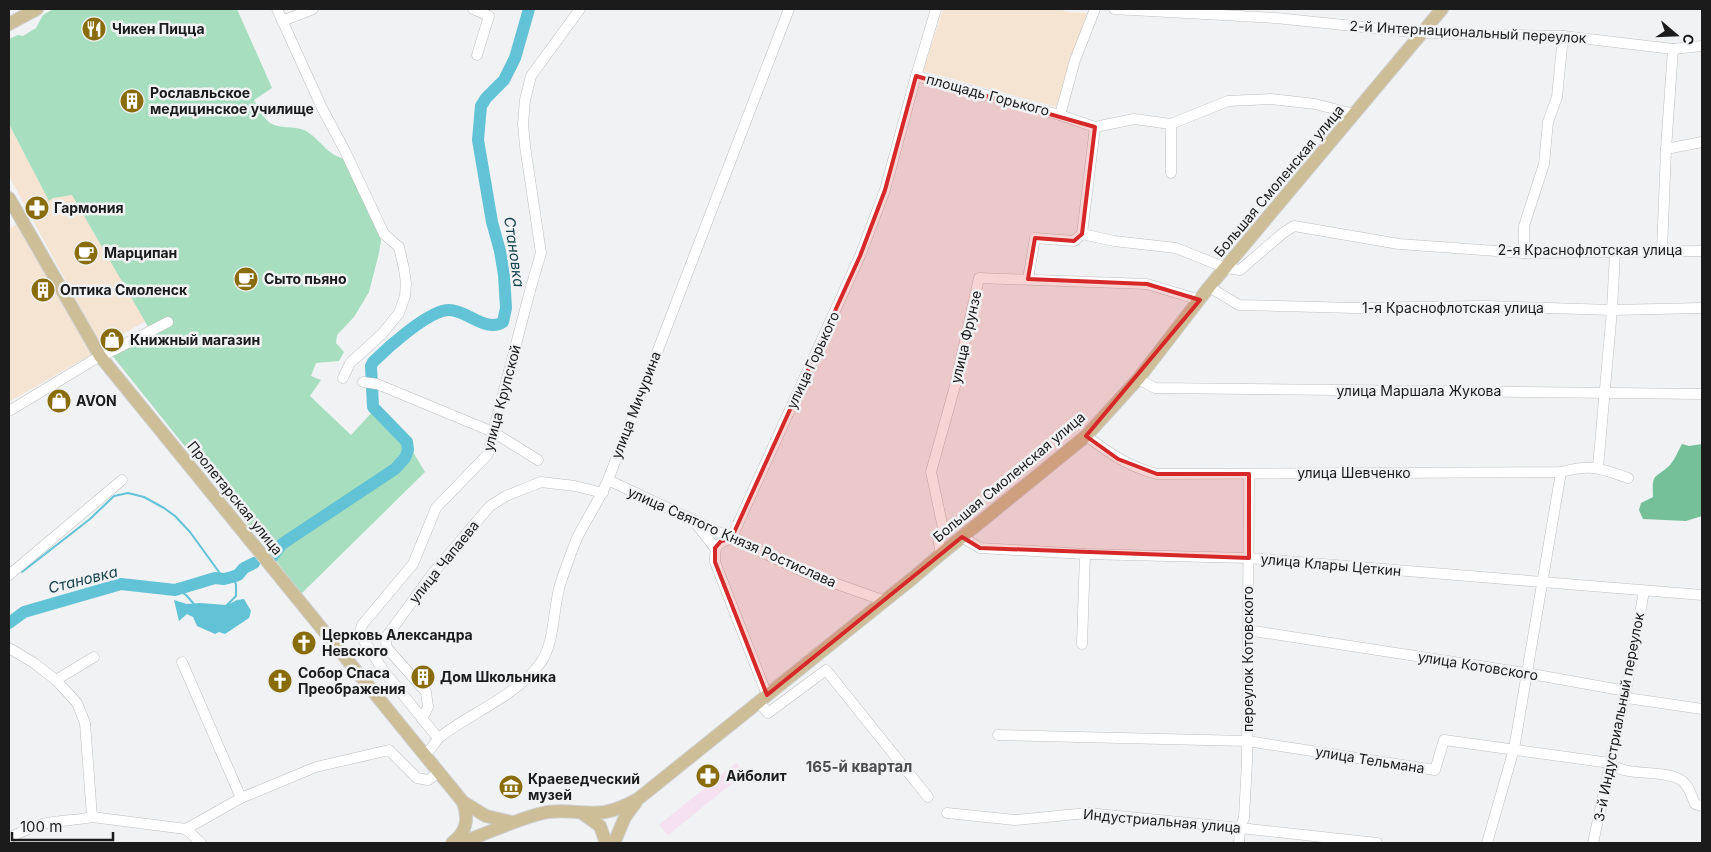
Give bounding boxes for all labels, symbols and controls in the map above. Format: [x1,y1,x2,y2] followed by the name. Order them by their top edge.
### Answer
[1651,10,1701,60] north arrow
[81,16,107,42] restaurant icon: Чикен Пицца
[1349,17,1587,46] street label: 2-й Интернациональный переулок
[112,20,205,37] place label: Чикен Пицца
[1679,32,1698,47] text: С
[925,70,1051,119] street label: площадь Горького
[150,84,314,117] place label: Рославльское медицинское училище
[119,88,145,114] building icon: Рославльское медицинское училище
[1210,101,1347,260] street label: Большая Смоленская улица
[24,195,50,221] pharmacy icon: Гармония
[54,199,124,216] place label: Гармония
[500,216,529,288] water label: Становка
[73,240,99,266] cafe icon: Марципан
[1498,241,1682,258] street label: 2-я Краснофлотская улица
[104,244,177,261] place label: Марципан
[233,266,259,292] cafe icon: Сыто пьяно
[264,270,347,287] place label: Сыто пьяно
[30,277,56,303] building icon: Оптика Смоленск
[60,281,188,298] place label: Оптика Смоленск
[947,289,984,385] street label: улица Фрунзе
[1362,299,1544,316] street label: 1-я Краснофлотская улица
[783,308,843,411] street label: улица Горького
[99,327,125,353] shop icon: Книжный магазин
[130,331,260,348] place label: Книжный магазин
[479,343,524,453] street label: улица Крупской
[607,349,664,461] street label: улица Мичурина
[1337,382,1501,399] street label: улица Маршала Жукова
[46,388,72,414] shop icon: AVON
[76,392,117,409] place label: AVON
[929,408,1088,545] street label: Большая Смоленская улица
[184,437,287,558] street label: Пролетарская улица
[1297,464,1411,481] street label: улица Шевченко
[625,483,839,590] street label: улица Святого Князя Ростислава
[405,517,482,606] street label: улица Чапаева
[1260,550,1402,579] street label: улица Клары Цеткин
[46,562,120,597] water label: Становка
[1239,586,1256,732] street label: переулок Котовского
[1590,610,1647,823] street label: 3-й Индустриальный переулок
[322,626,473,659] place label: Церковь Александра Невского
[291,630,317,656] church icon: Церковь Александра Невского
[1417,648,1539,683] street label: улица Котовского
[298,664,406,697] place label: Собор Спаса Преображения
[410,664,436,690] building icon: Дом Школьника
[267,668,293,694] church icon: Собор Спаса Преображения
[440,668,556,685] place label: Дом Школьника
[1314,742,1426,777] street label: улица Тельмана
[806,757,912,776] district label: 165-й квартал
[695,763,721,789] pharmacy icon: Айболит
[726,767,787,784] place label: Айболит
[528,770,640,803] place label: Краеведческий музей
[498,774,524,800] museum icon: Краеведческий музей
[1083,805,1242,836] street label: Индустриальная улица
[12,810,114,842] scale bar
[20,817,62,836] text: 100 m

